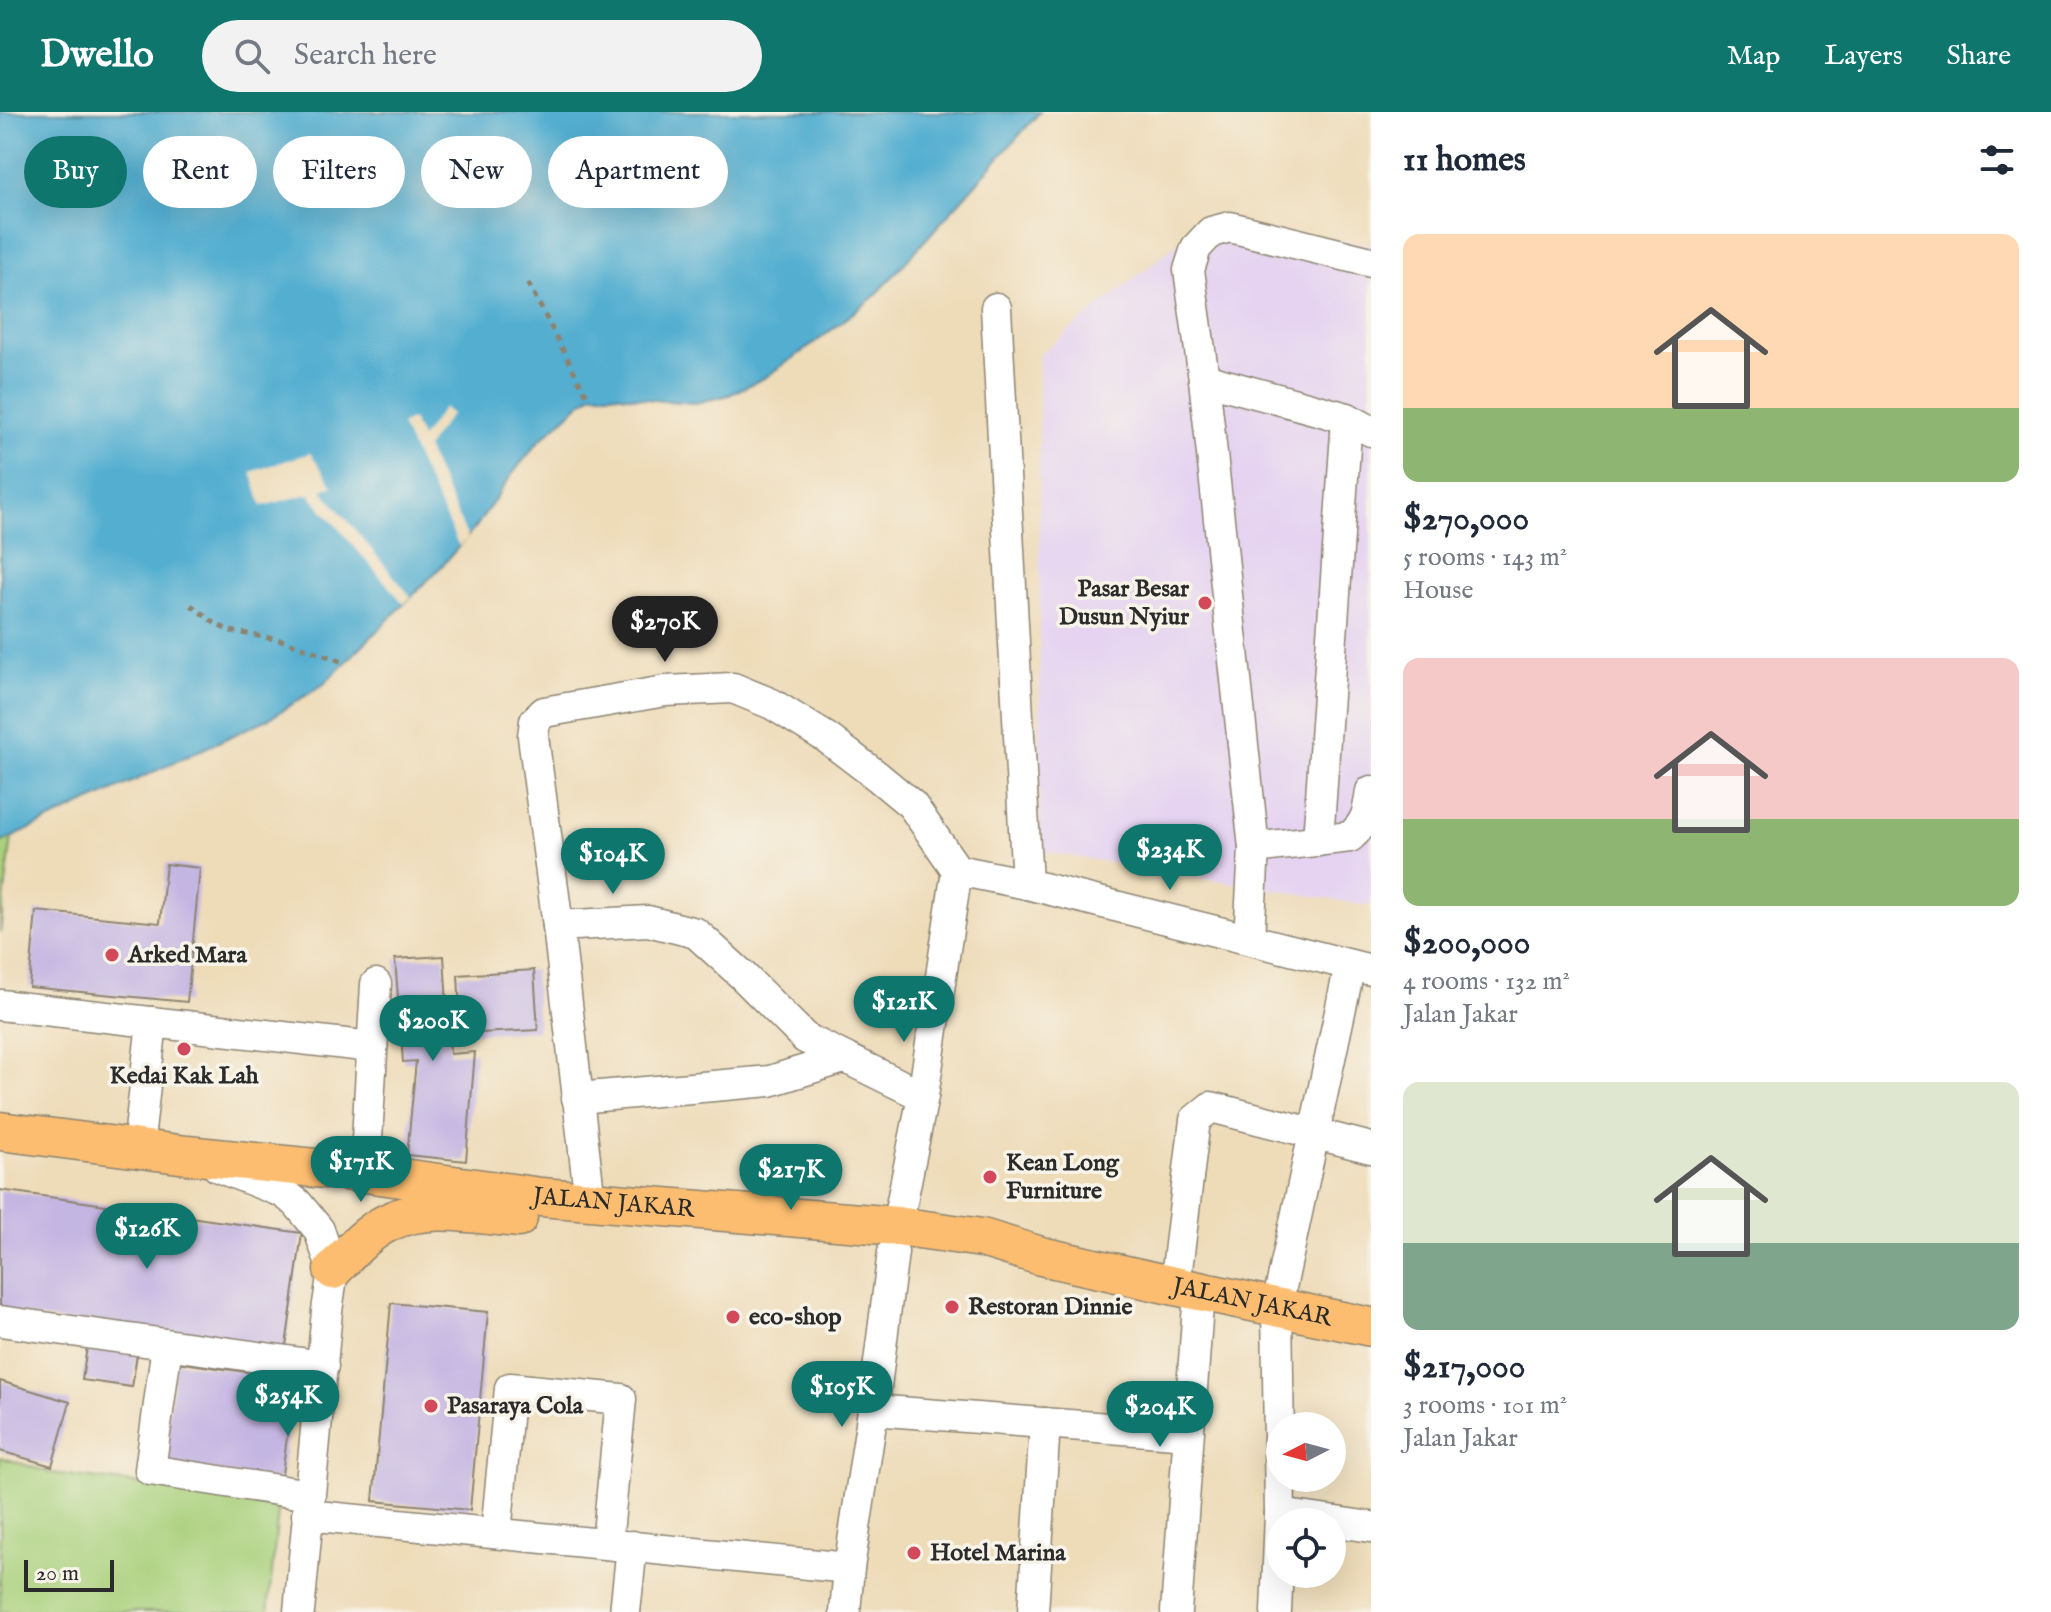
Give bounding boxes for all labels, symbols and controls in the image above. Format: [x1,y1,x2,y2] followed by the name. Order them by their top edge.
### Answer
[202,20,762,92] search box
[40,32,154,80] text: Dwello
[230,34,274,78] icon: search
[294,37,437,75] text: Search here
[1727,39,1780,74] text: Map
[1824,39,1903,74] text: Layers
[1947,39,2011,74] text: Share
[24,136,127,208] chip: Buy
[143,136,257,208] chip: Rent
[273,136,405,208] chip: Filters
[421,136,532,208] chip: New
[548,136,728,208] chip: Apartment
[1975,138,2019,182] icon: filters
[1403,139,1526,182] text: 11 homes
[1639,286,1783,430] icon: home
[1403,498,1529,541] text: $270,000
[1403,541,1567,574] text: 5 rooms · 143 m²
[1059,574,1189,633] place label: Pasar Besar Dusun Nyiur
[1403,574,1473,607] text: House
[1196,594,1214,612] marker: Pasar Besar Dusun Nyiur
[609,596,721,664] pin: $270K
[630,605,700,638] text: $270K
[1639,710,1783,854] icon: home
[1114,824,1226,892] pin: $234K
[557,828,669,896] pin: $104K
[1136,833,1204,866] text: $234K
[579,837,647,870] text: $104K
[1403,922,1530,965] text: $200,000
[127,940,247,971] place label: Arked Mara
[103,946,121,964] marker: Arked Mara
[1403,965,1570,998] text: 4 rooms · 132 m²
[848,976,960,1044] pin: $121K
[872,985,936,1018] text: $121K
[377,995,489,1063] pin: $200K
[1403,998,1518,1031] text: Jalan Jakar
[398,1004,468,1037] text: $200K
[175,1040,193,1058] marker: Kedai Kak Lah
[109,1061,259,1092] place label: Kedai Kak Lah
[1639,1134,1783,1278] icon: home
[305,1136,417,1204] pin: $171K
[735,1144,847,1212] pin: $217K
[329,1145,393,1178] text: $171K
[1006,1148,1120,1207] place label: Kean Long Furniture
[757,1153,825,1186] text: $217K
[981,1168,999,1186] marker: Kean Long Furniture
[528,1180,696,1225] street label: JALAN JAKAR
[91,1203,203,1271] pin: $126K
[114,1212,180,1245] text: $126K
[1167,1270,1335,1334] street label: JALAN JAKAR
[968,1292,1132,1323] place label: Restoran Dinnie
[943,1298,961,1316] marker: Restoran Dinnie
[749,1302,841,1333] place label: eco-shop
[724,1308,742,1326] marker: eco-shop
[1403,1346,1526,1389] text: $217,000
[786,1361,898,1429] pin: $105K
[232,1370,344,1438] pin: $254K
[810,1370,874,1403] text: $105K
[254,1379,322,1412] text: $254K
[1104,1381,1216,1449] pin: $204K
[1403,1389,1567,1422] text: 3 rooms · 101 m²
[1125,1390,1195,1423] text: $204K
[447,1391,584,1422] place label: Pasaraya Cola
[422,1397,440,1415] marker: Pasaraya Cola
[1266,1412,1346,1492] north arrow
[1266,1412,1346,1588] map controls
[1403,1422,1518,1455] text: Jalan Jakar
[1266,1508,1346,1588] button: locate
[930,1538,1066,1569] place label: Hotel Marina
[905,1544,923,1562] marker: Hotel Marina
[24,1556,114,1592] scale bar
[36,1560,79,1588] text: 20 m

